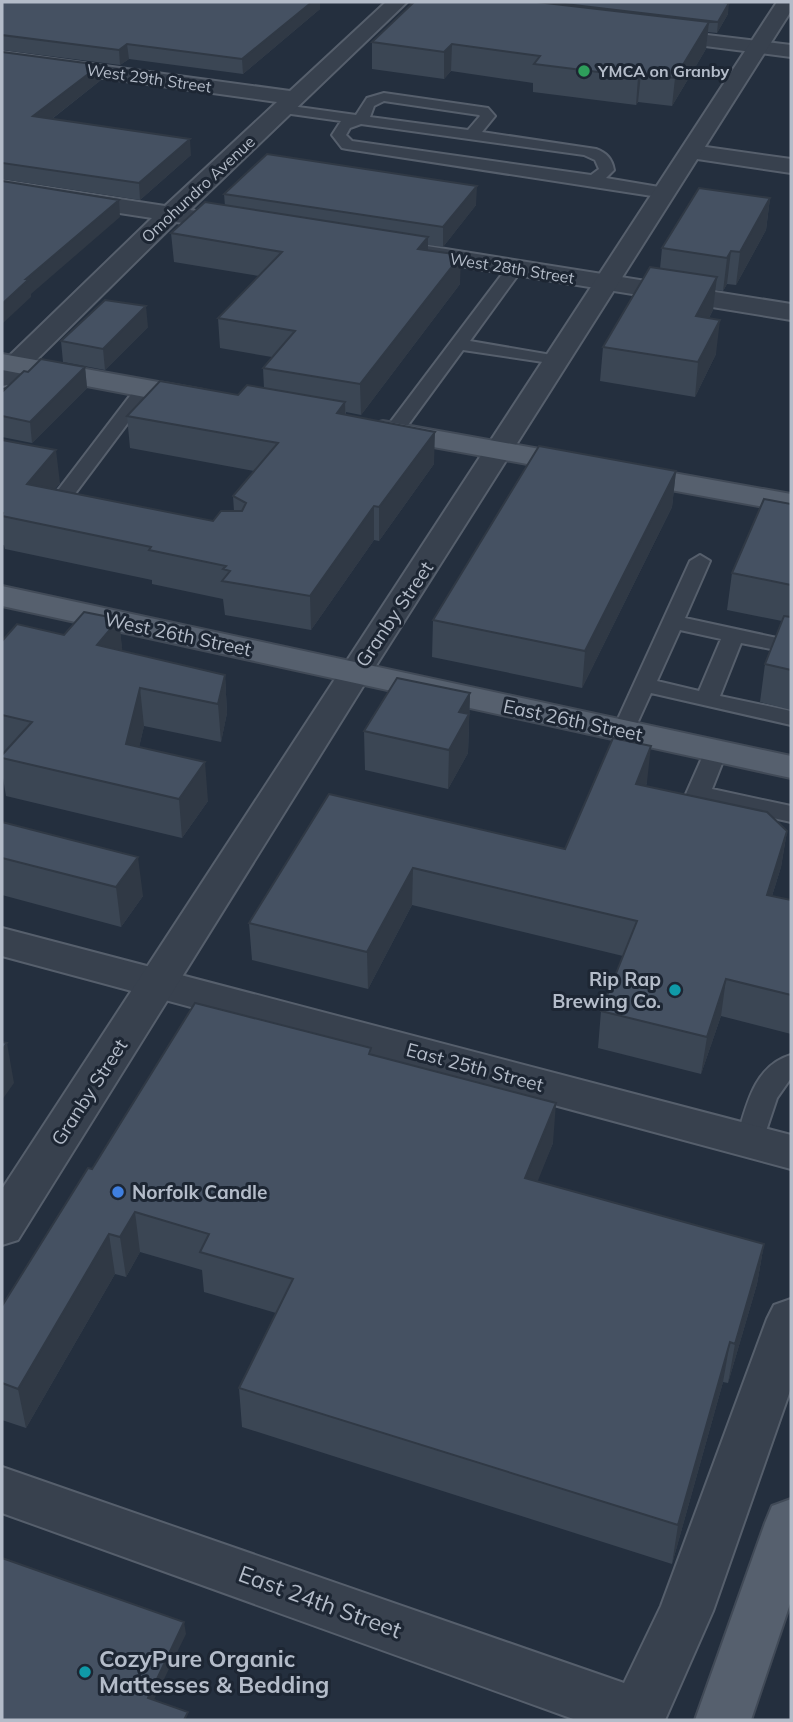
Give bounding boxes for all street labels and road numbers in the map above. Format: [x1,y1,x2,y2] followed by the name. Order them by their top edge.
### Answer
[85,59,213,97] street label: West 29th Street
[137,131,259,247] street label: Omohundro Avenue
[448,248,576,288] street label: West 28th Street
[350,556,438,671] street label: Granby Street
[102,607,254,661] street label: West 26th Street
[501,694,645,747] street label: East 26th Street
[46,1034,132,1150] street label: Granby Street
[404,1037,547,1097] street label: East 25th Street
[235,1559,406,1644] street label: East 24th Street

